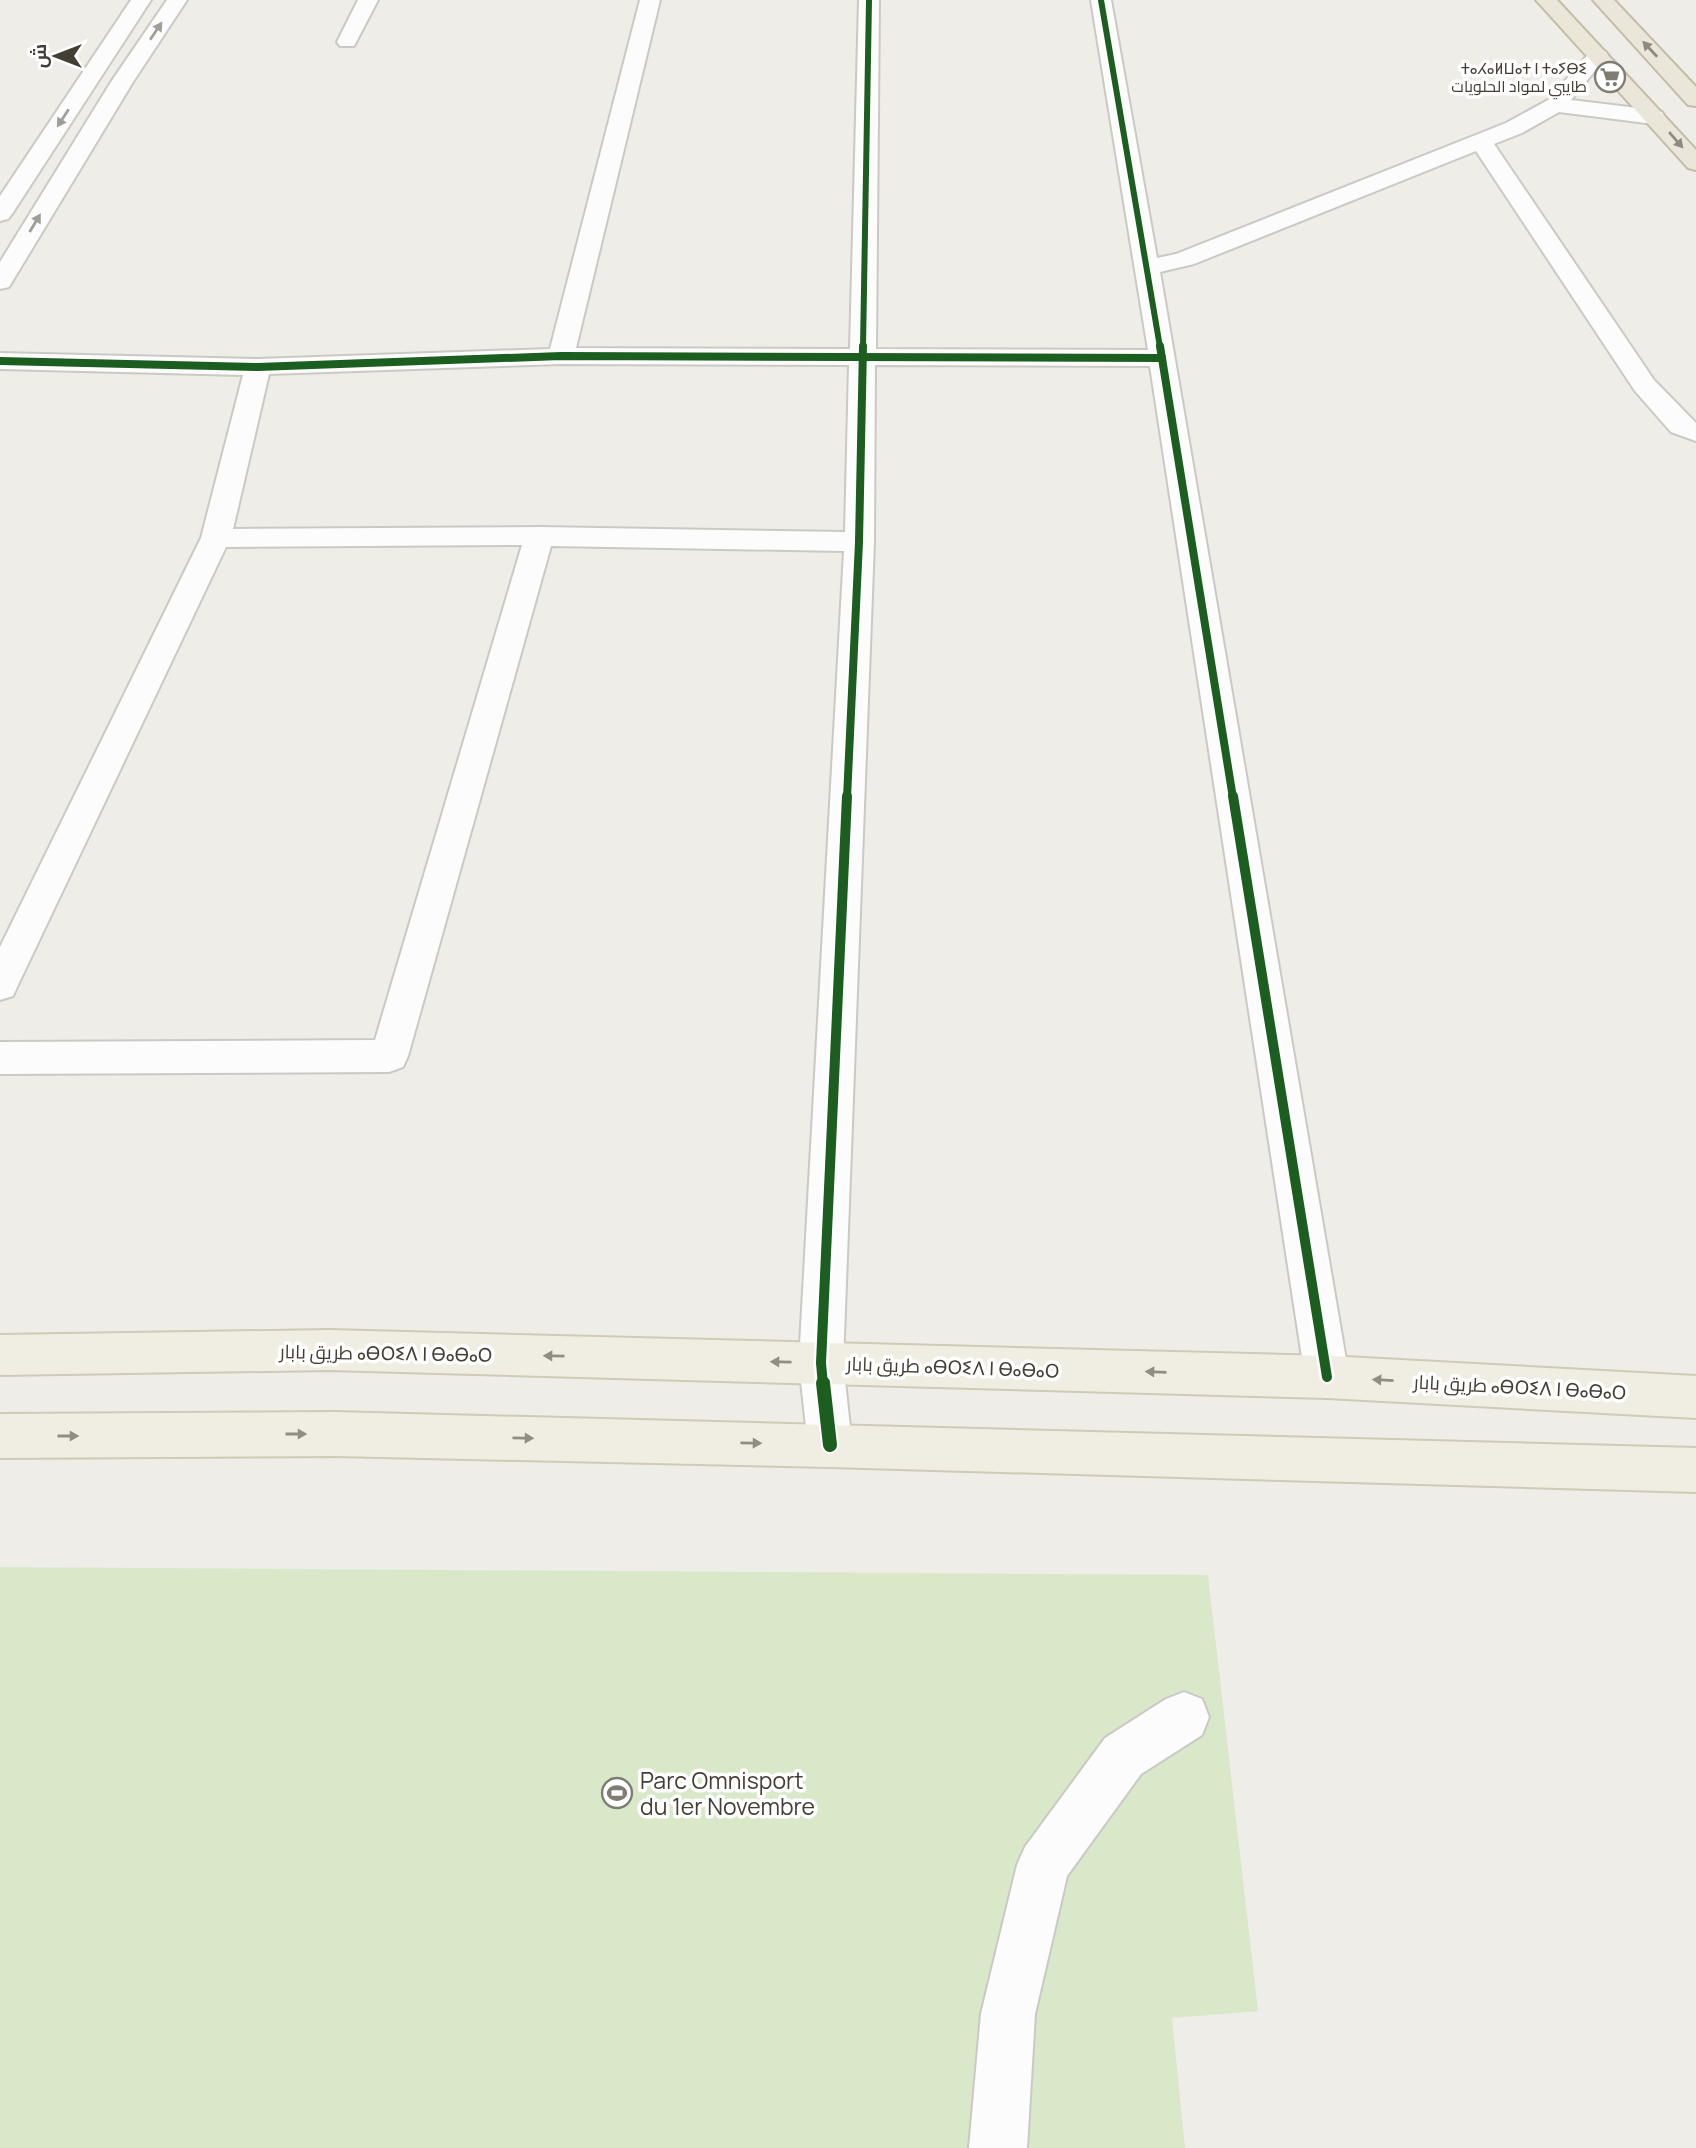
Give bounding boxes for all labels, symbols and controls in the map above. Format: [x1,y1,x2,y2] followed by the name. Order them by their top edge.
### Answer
[21,21,91,91] north arrow
[149,21,162,40] one-way arrow
[1643,41,1659,58] one-way arrow
[26,44,52,68] text: ش
[1451,57,1587,100] place label: ⵜⴰⵃⴰⵍⵡⴰⵜ ⵏ ⵜⴰⵢⴱⵉ طايبي لمواد الحلويات
[1593,60,1627,94] supermarket icon: ⵜⴰⵃⴰⵍⵡⴰⵜ ⵏ ⵜⴰⵢⴱⵉ طايبي لمواد الحلويات
[56,109,69,128] one-way arrow
[1668,131,1684,149] one-way arrow
[29,214,42,233] one-way arrow
[278,1338,493,1368] street label: طريق بابار ⴰⴱⵔⵉⴷ ⵏ ⴱⴰⴱⴰⵔ
[543,1350,565,1362] one-way arrow
[845,1350,1060,1384] street label: طريق بابار ⴰⴱⵔⵉⴷ ⵏ ⴱⴰⴱⴰⵔ
[770,1356,792,1368] one-way arrow
[1145,1367,1167,1378] one-way arrow
[1412,1368,1627,1406] street label: طريق بابار ⴰⴱⵔⵉⴷ ⵏ ⴱⴰⴱⴰⵔ
[1372,1375,1394,1386] one-way arrow
[285,1428,307,1440] one-way arrow
[57,1430,79,1442] one-way arrow
[512,1432,534,1444] one-way arrow
[740,1437,762,1449] one-way arrow
[640,1764,815,1822] place label: Parc Omnisport du 1er Novembre
[600,1776,634,1810] sports icon: Parc Omnisport du 1er Novembre

